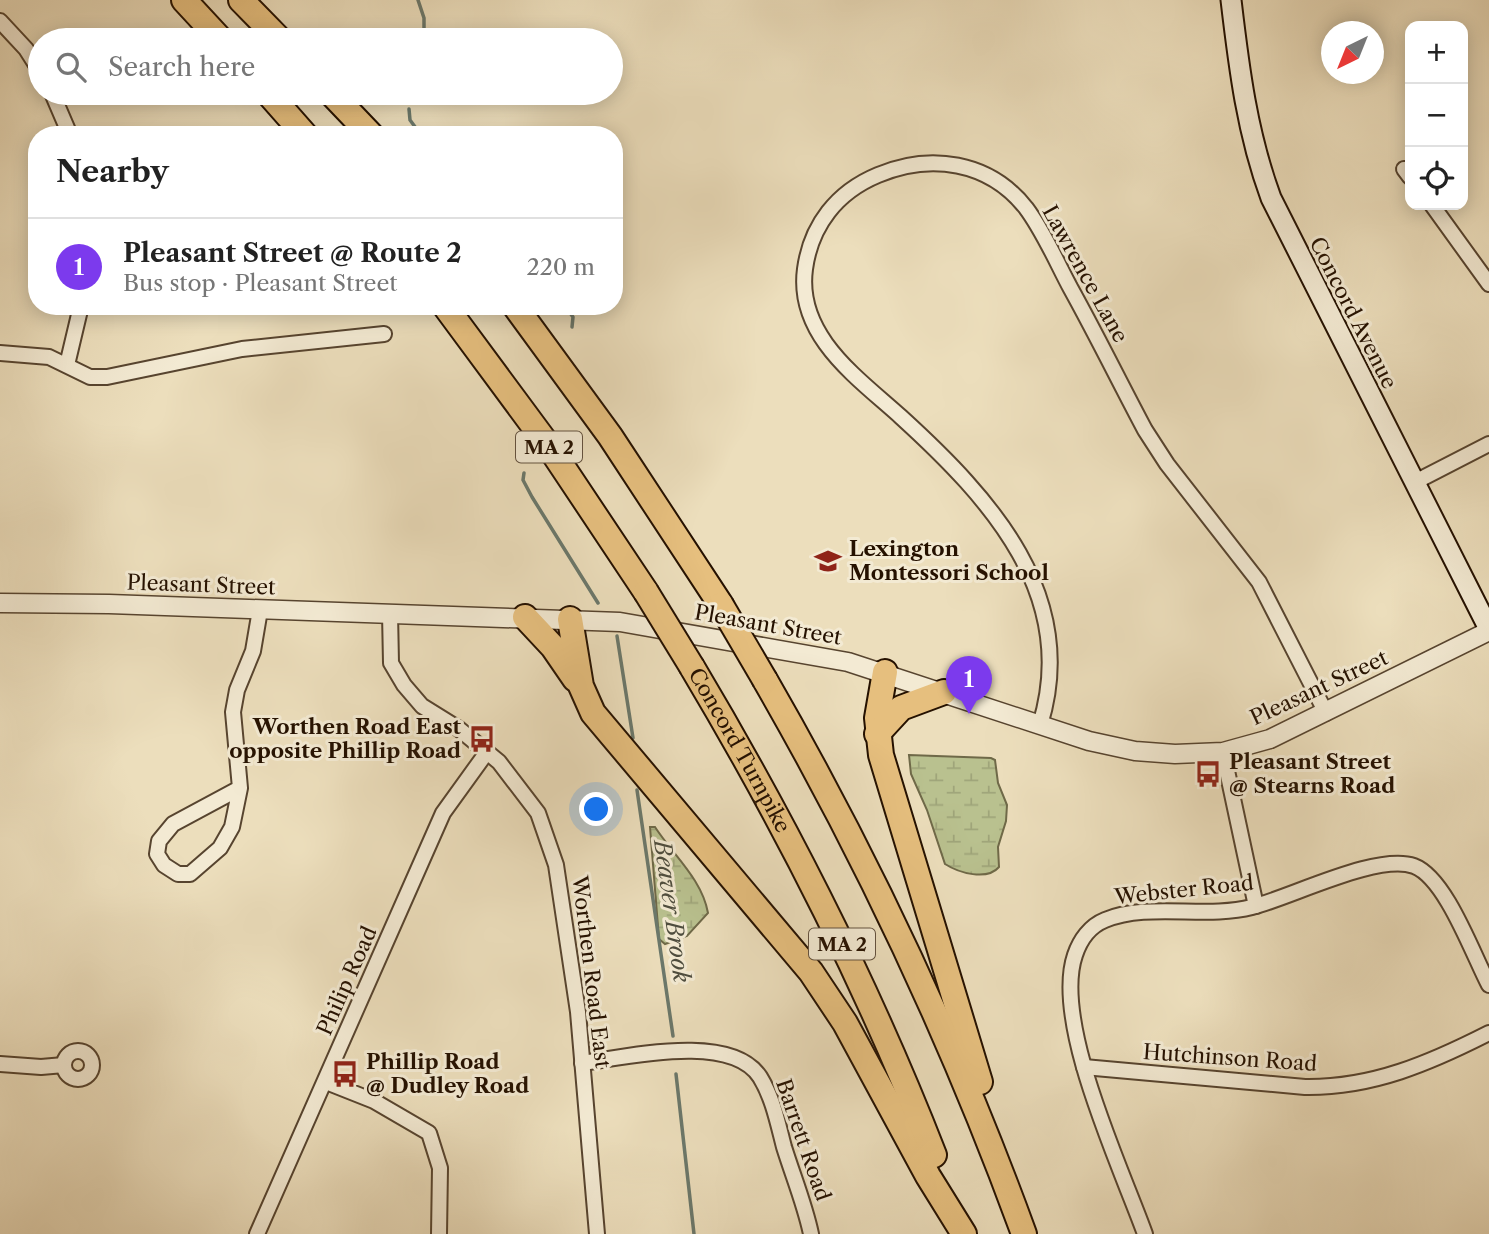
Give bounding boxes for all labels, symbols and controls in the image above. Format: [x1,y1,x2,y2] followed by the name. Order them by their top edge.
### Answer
[1321,21,1384,84] north arrow
[1405,21,1468,210] map controls
[1405,21,1468,84] button: +
[28,28,623,105] search box
[52,48,90,86] icon: search
[108,51,255,83] text: Search here
[1405,84,1468,147] button: −
[1405,147,1468,210] button: locate
[56,153,169,190] text: Nearby
[1037,201,1134,347] street label: Lawrence Lane
[1304,233,1402,393] street label: Concord Avenue
[123,237,462,269] text: Pleasant Street @ Route 2
[74,253,84,281] text: 1
[526,253,595,281] text: 220 m
[123,269,397,297] text: Bus stop · Pleasant Street
[516,432,582,462] road number: MA 2
[849,536,1049,585] place label: Lexington Montessori School
[813,546,843,576] school or university icon: Lexington Montessori School
[126,569,276,600] street label: Pleasant Street
[693,599,844,650] street label: Pleasant Street
[1246,645,1392,730] street label: Pleasant Street
[946,656,992,714] pin: 1
[683,663,796,837] street label: Concord Turnpike
[229,714,462,763] place label: Worthen Road East opposite Phillip Road
[467,724,497,754] bus stop icon: Worthen Road East opposite Phillip Road
[1229,749,1395,798] place label: Pleasant Street @ Stearns Road
[1193,759,1223,789] bus stop icon: Pleasant Street @ Stearns Road
[579,792,613,826] your location
[648,836,696,984] water label: Beaver Brook
[1112,870,1255,909] street label: Webster Road
[567,873,616,1070] street label: Worthen Road East
[311,922,382,1039] street label: Philip Road
[809,928,875,960] road number: MA 2
[1142,1039,1318,1076] street label: Hutchinson Road
[366,1049,529,1098] place label: Phillip Road @ Dudley Road
[330,1059,360,1089] bus stop icon: Phillip Road @ Dudley Road
[771,1076,836,1204] street label: Barrett Road

